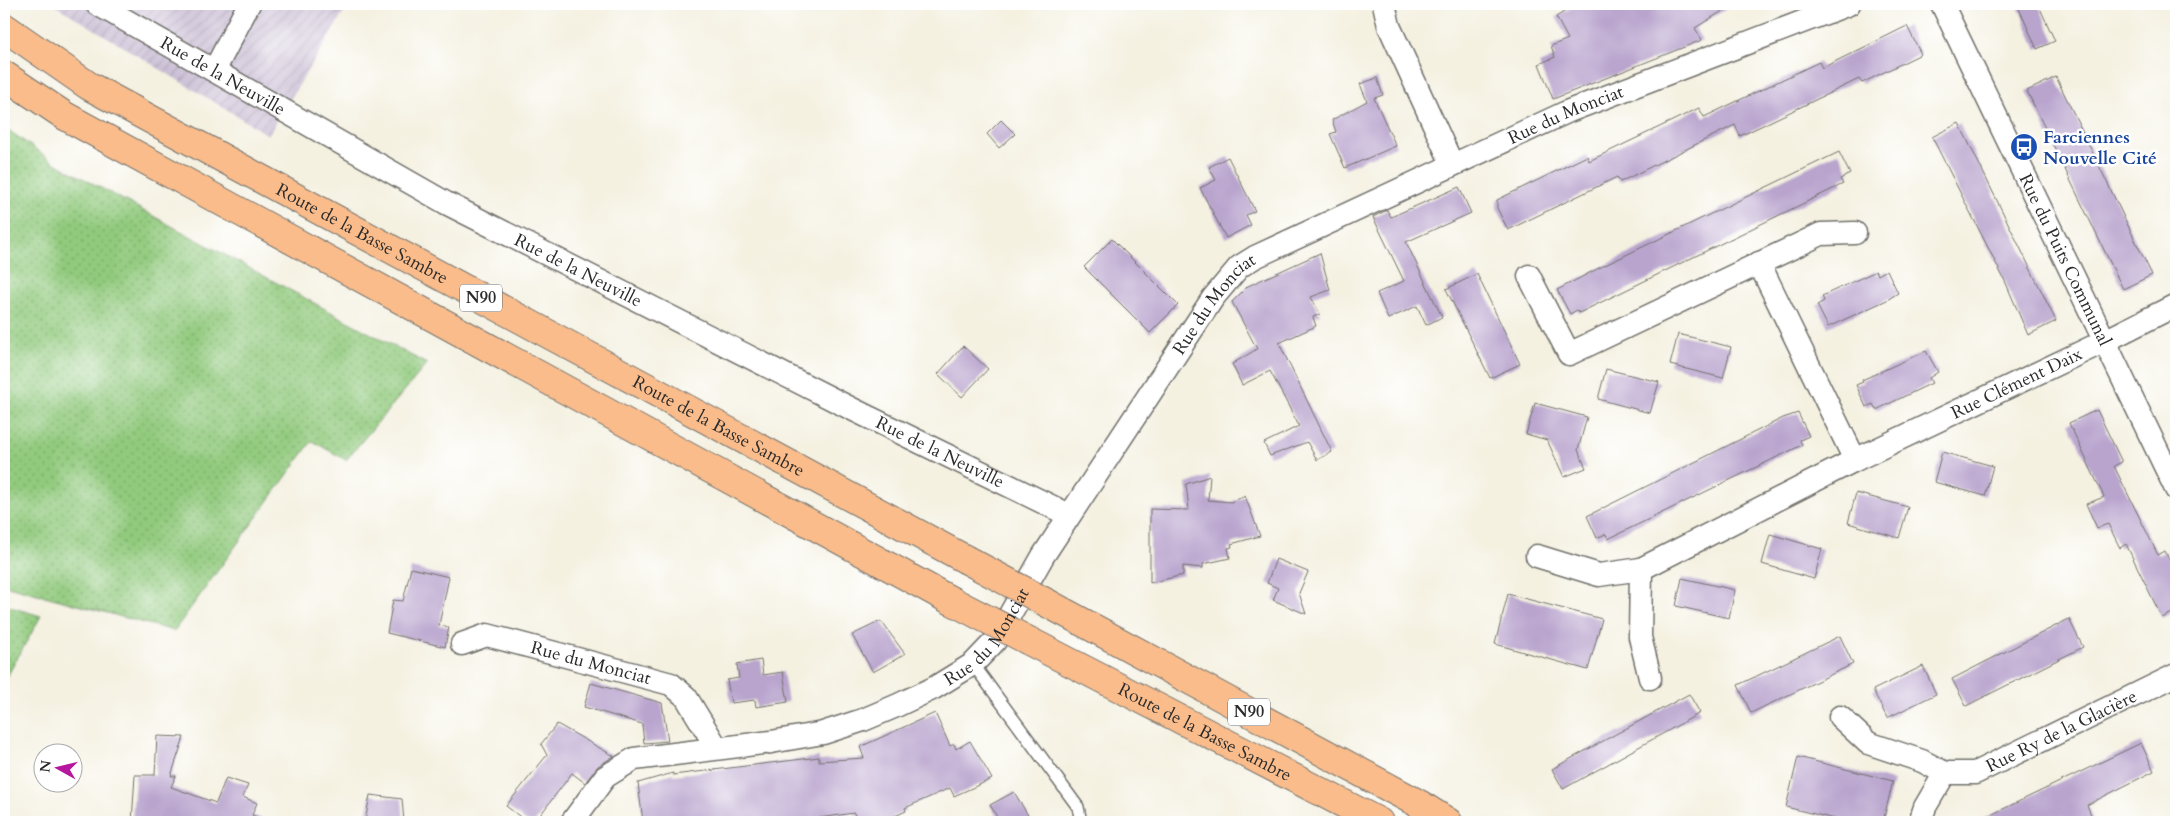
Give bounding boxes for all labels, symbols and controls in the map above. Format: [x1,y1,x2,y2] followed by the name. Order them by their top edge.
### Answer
[156,30,290,121] street label: Rue de la Neuville
[1504,79,1627,150] street label: Rue du Monciat
[2043,125,2157,171] place label: Farciennes Nouvelle Cité
[2009,132,2039,162] bus stop icon: Farciennes Nouvelle Cité
[2013,170,2118,350] street label: Rue du Puits Communal
[272,177,453,290] street label: Route de la Basse Sambre
[510,227,646,313] street label: Rue de la Neuville
[1166,247,1261,360] street label: Rue du Monciat
[460,284,502,312] road number: N90
[1947,341,2086,425] street label: Rue Clément Daix
[628,369,809,483] street label: Route de la Basse Sambre
[872,410,1009,494] street label: Rue de la Neuville
[939,583,1035,692] street label: Rue du Monciat
[528,635,654,691] street label: Rue du Monciat
[1114,677,1296,787] street label: Route de la Basse Sambre
[1982,684,2141,778] street label: Rue Ry de la Glacière
[1228,699,1270,726] road number: N90
[32,744,82,794] north arrow
[35,759,56,774] text: N

